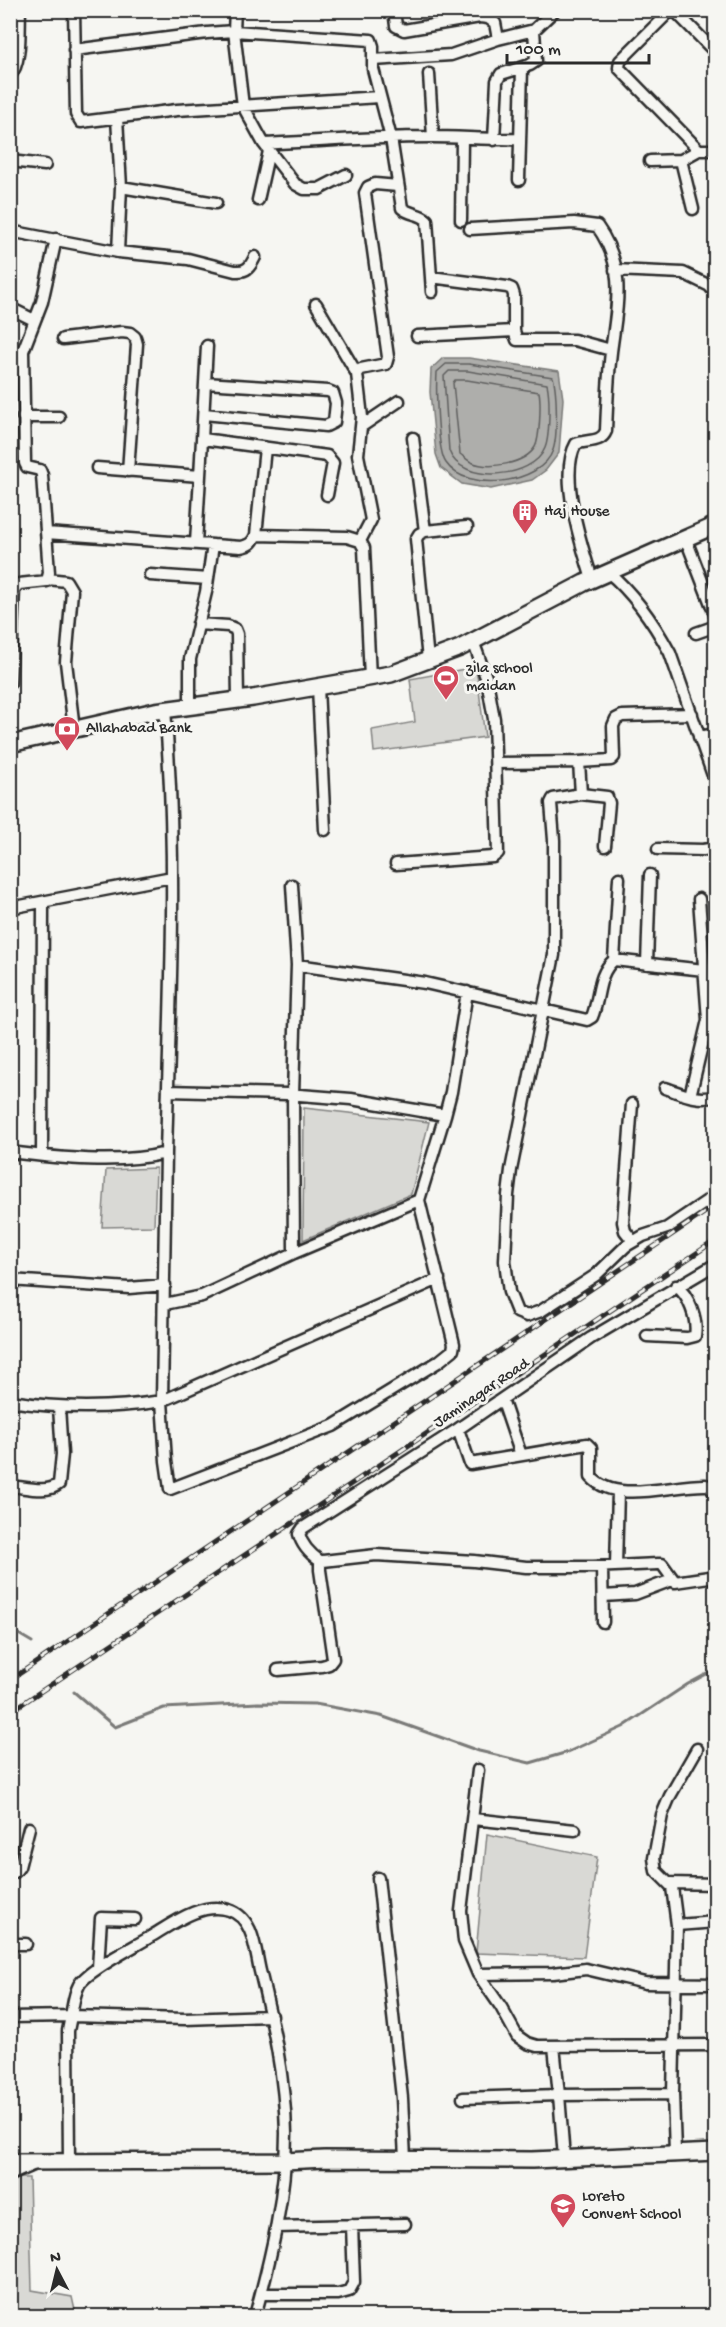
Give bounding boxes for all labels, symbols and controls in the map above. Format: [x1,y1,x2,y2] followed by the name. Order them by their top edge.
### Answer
[507,27,650,65] scale bar
[515,40,561,61] text: 100 m
[510,497,540,535] building icon: Haj House
[544,503,610,522] place label: Haj House
[466,660,533,697] place label: zila school maidan
[431,663,461,701] sports icon: zila school maidan
[52,714,82,752] bank icon: Allahabad Bank
[86,720,193,739] place label: Allahabad Bank
[431,1354,535,1433] street label: Jaminagar Road
[582,2188,681,2225] place label: Loreto Convent School
[548,2191,578,2229] school or university icon: Loreto Convent School
[27,2240,87,2300] north arrow
[49,2248,62,2269] text: N

